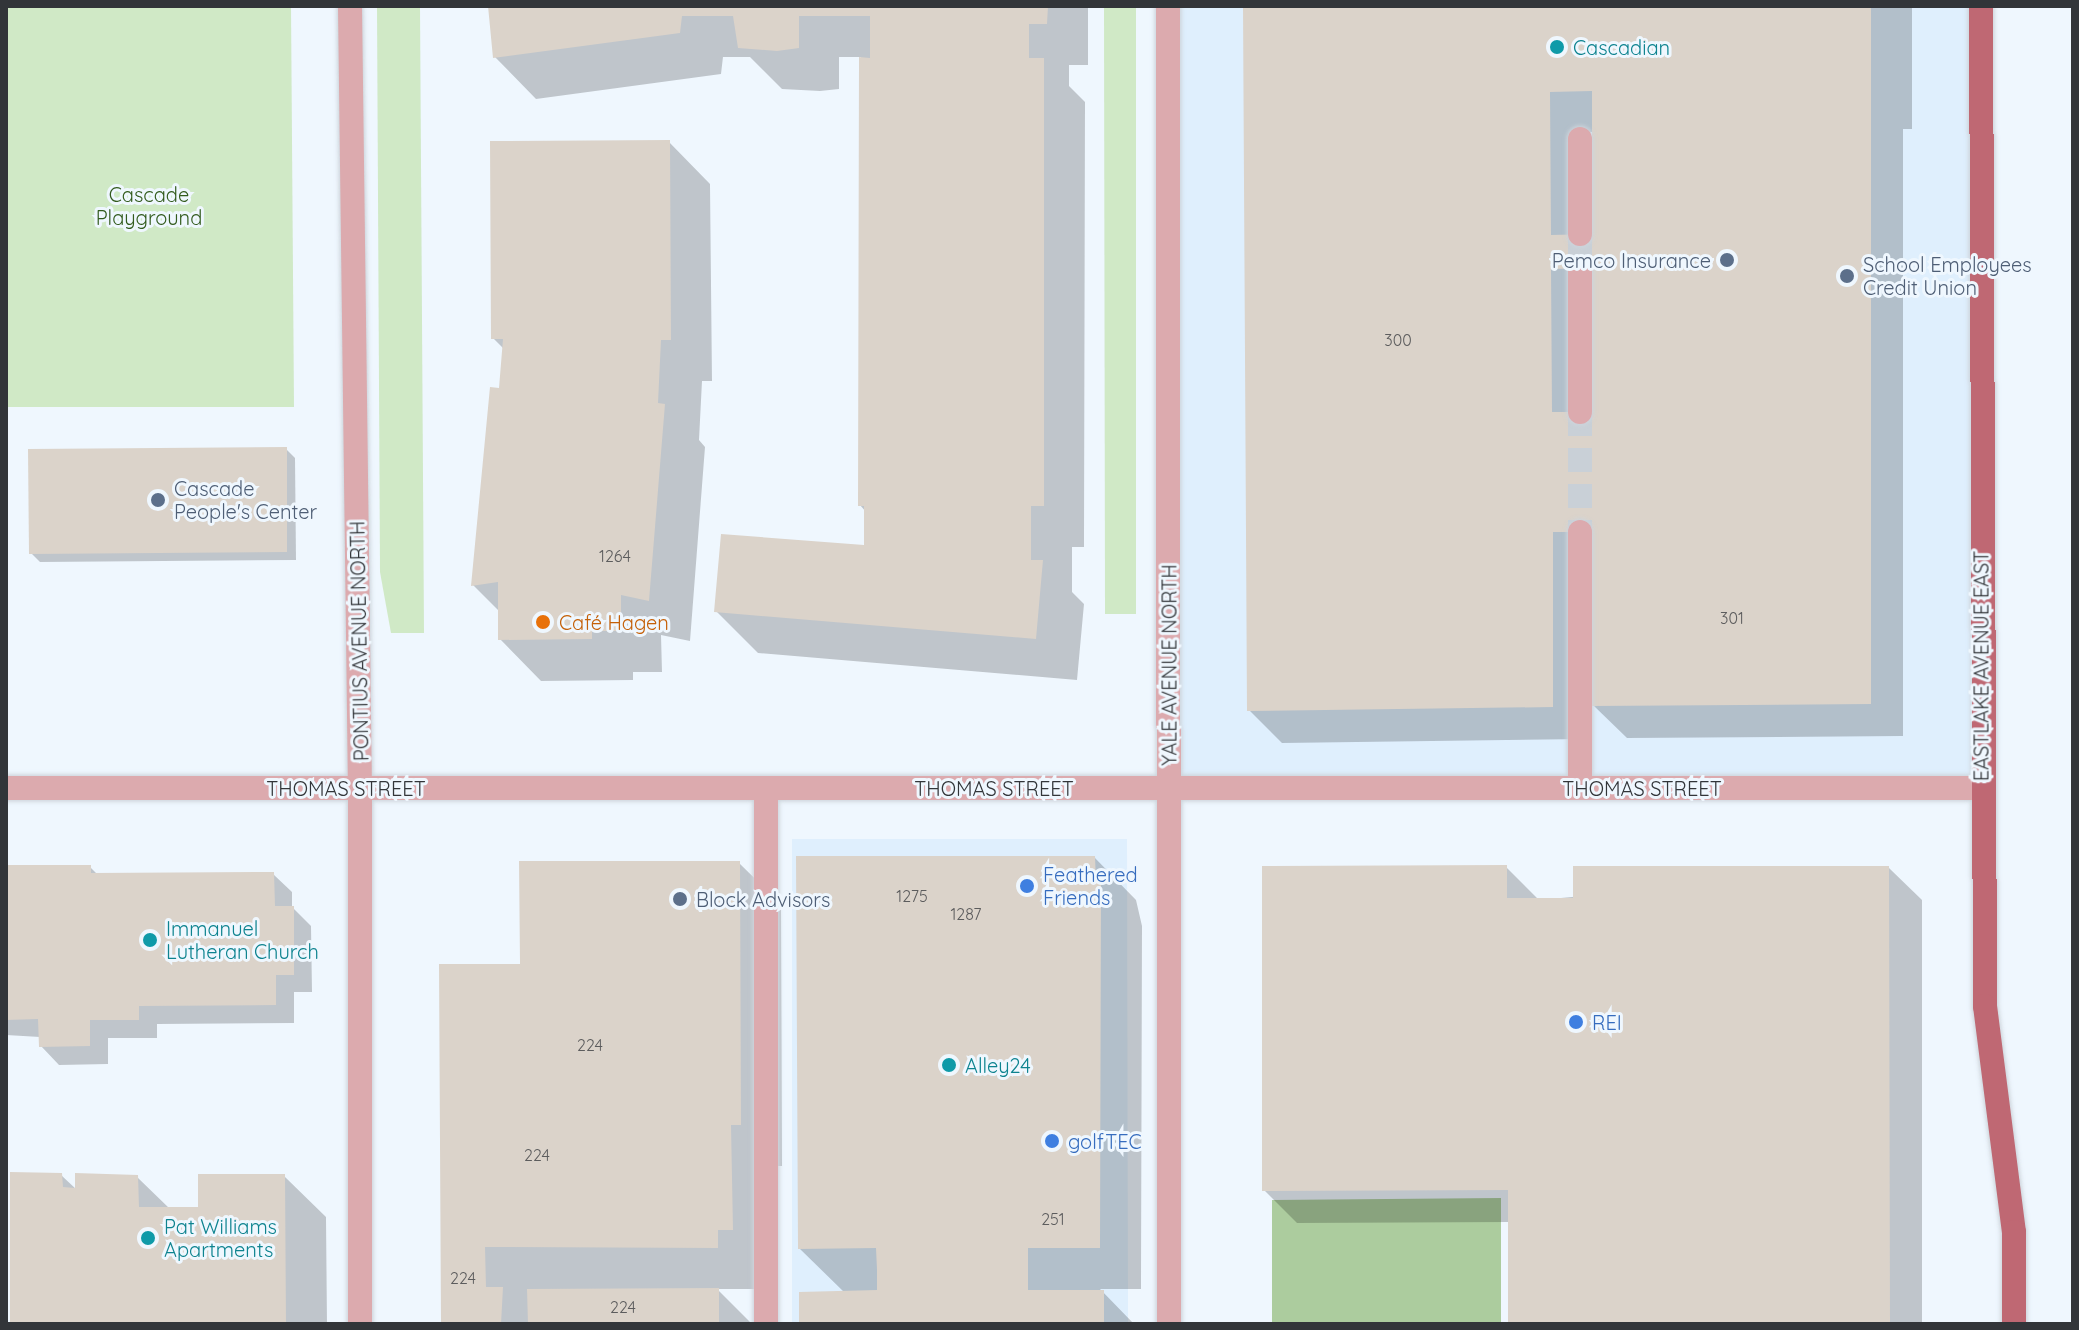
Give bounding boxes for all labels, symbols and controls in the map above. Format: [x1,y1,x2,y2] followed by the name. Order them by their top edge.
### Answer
[1573,35,1670,59] place label: Cascadian
[1548,38,1566,56] marker: Cascadian
[96,183,202,230] park label: Cascade Playground
[1552,248,1711,272] place label: Pemco Insurance
[1718,251,1736,269] marker: Pemco Insurance
[1863,252,2032,299] place label: School Employees Credit Union
[1838,267,1856,285] marker: School Employees Credit Union
[1384,330,1412,350] house number: 300
[174,476,317,523] place label: Cascade People's Center
[149,491,167,509] marker: Cascade People's Center
[345,521,373,761] street label: PONTIUS AVENUE NORTH
[599,546,631,566] house number: 1264
[1969,551,1993,781] street label: EASTLAKE AVENUE EAST
[1157,564,1181,766] street label: YALE AVENUE NORTH
[1720,608,1744,628] house number: 301
[559,610,669,634] place label: Café Hagen
[534,613,552,631] marker: Café Hagen
[266,776,426,800] street label: THOMAS STREET
[914,776,1074,800] street label: THOMAS STREET
[1562,776,1722,800] street label: THOMAS STREET
[1043,862,1138,909] place label: Feathered Friends
[1018,877,1036,895] marker: Feathered Friends
[896,886,928,906] house number: 1275
[696,887,830,911] place label: Block Advisors
[671,890,689,908] marker: Block Advisors
[950,904,982,924] house number: 1287
[166,916,319,963] place label: Immanuel Lutheran Church
[141,931,159,949] marker: Immanuel Lutheran Church
[1592,1010,1622,1034] place label: REI
[1567,1013,1585,1031] marker: REI
[577,1035,603,1055] house number: 224
[965,1053,1031,1077] place label: Alley24
[940,1056,958,1074] marker: Alley24
[1068,1129,1142,1153] place label: golfTEC
[1043,1132,1061,1150] marker: golfTEC
[524,1145,550,1165] house number: 224
[1041,1209,1065,1229] house number: 251
[164,1214,277,1261] place label: Pat Williams Apartments
[139,1229,157,1247] marker: Pat Williams Apartments
[450,1268,476,1288] house number: 224
[610,1297,636,1317] house number: 224

